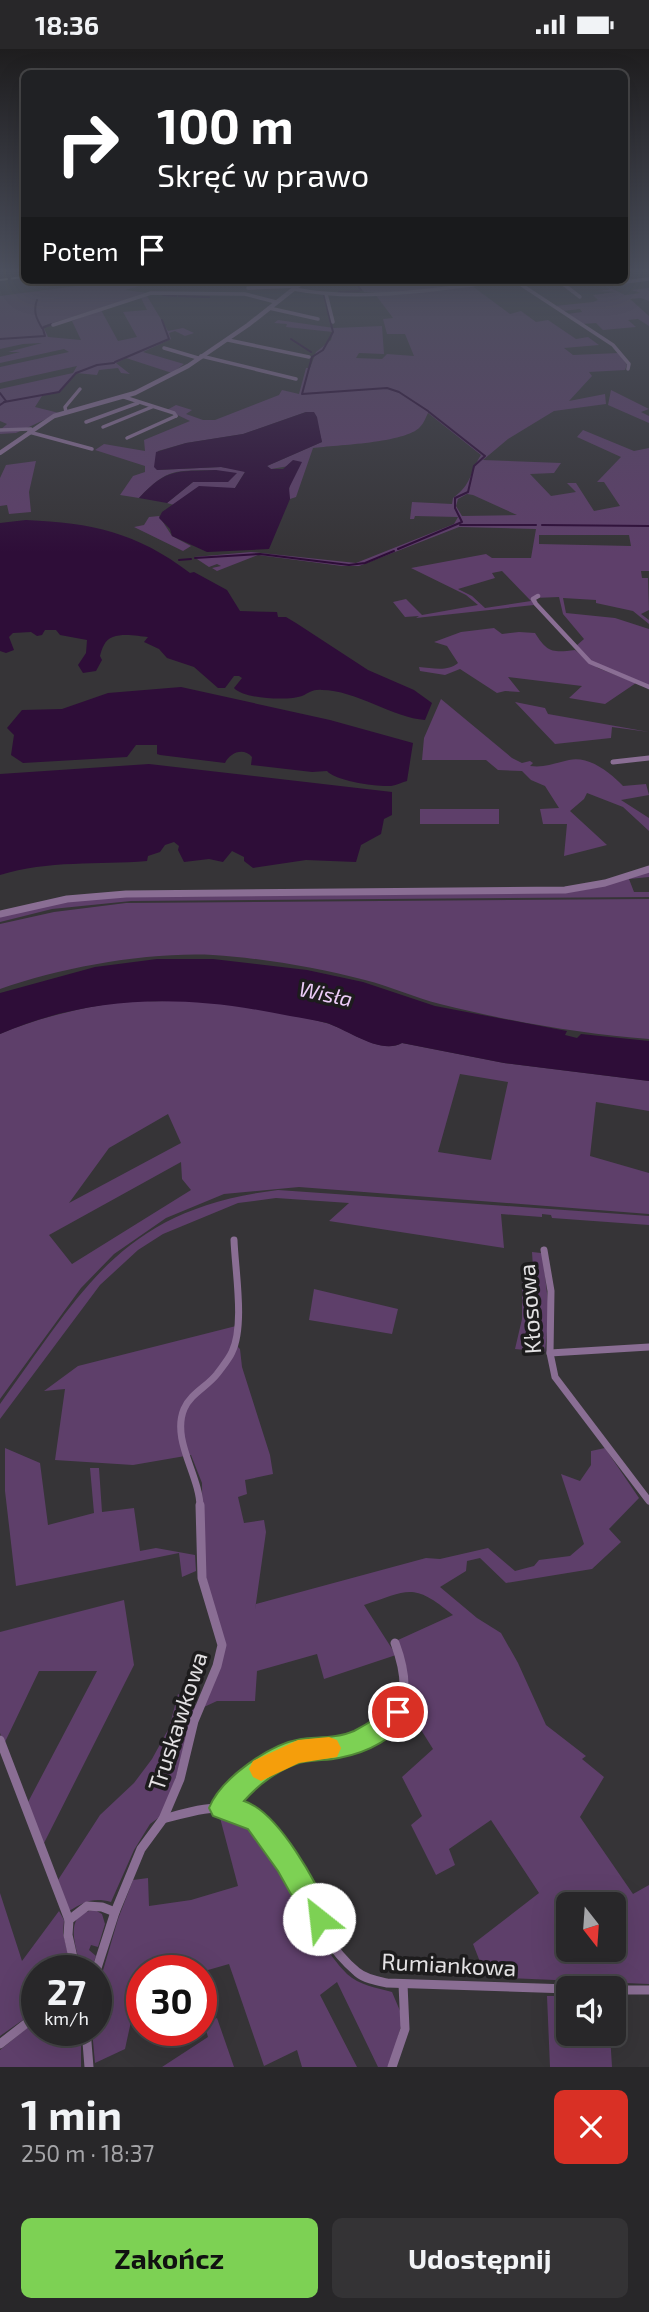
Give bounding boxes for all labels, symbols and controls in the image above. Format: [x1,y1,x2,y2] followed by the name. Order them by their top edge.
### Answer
[35,9,99,40] text: 18:36
[157,95,294,154] text: 100 m
[42,98,133,189] icon: right
[157,155,369,193] text: Skręć w prawo
[133,231,171,269] icon: arrive
[42,235,119,266] text: Potem
[297,975,355,1011] water label: Wisła
[512,1263,546,1355] street label: Kłosowa
[141,1648,213,1794] street label: Truskawkowa
[368,1682,428,1742] pin
[379,1693,417,1731] icon: arrive
[282,1882,356,1956] position arrow
[556,1892,626,1962] north arrow
[556,1892,626,2046] map controls
[381,1946,517,1982] street label: Rumiankowa
[126,1955,217,2046] speed limit sign: 30
[47,1970,86,2012] text: 27
[556,1976,626,2046] button: sound
[44,2007,89,2029] text: km/h
[21,2088,122,2138] text: 1 min
[554,2090,628,2164] button: close
[21,2139,154,2167] text: 250 m · 18:37
[21,2218,318,2298] button: Zakończ
[332,2218,628,2298] button: Udostępnij

